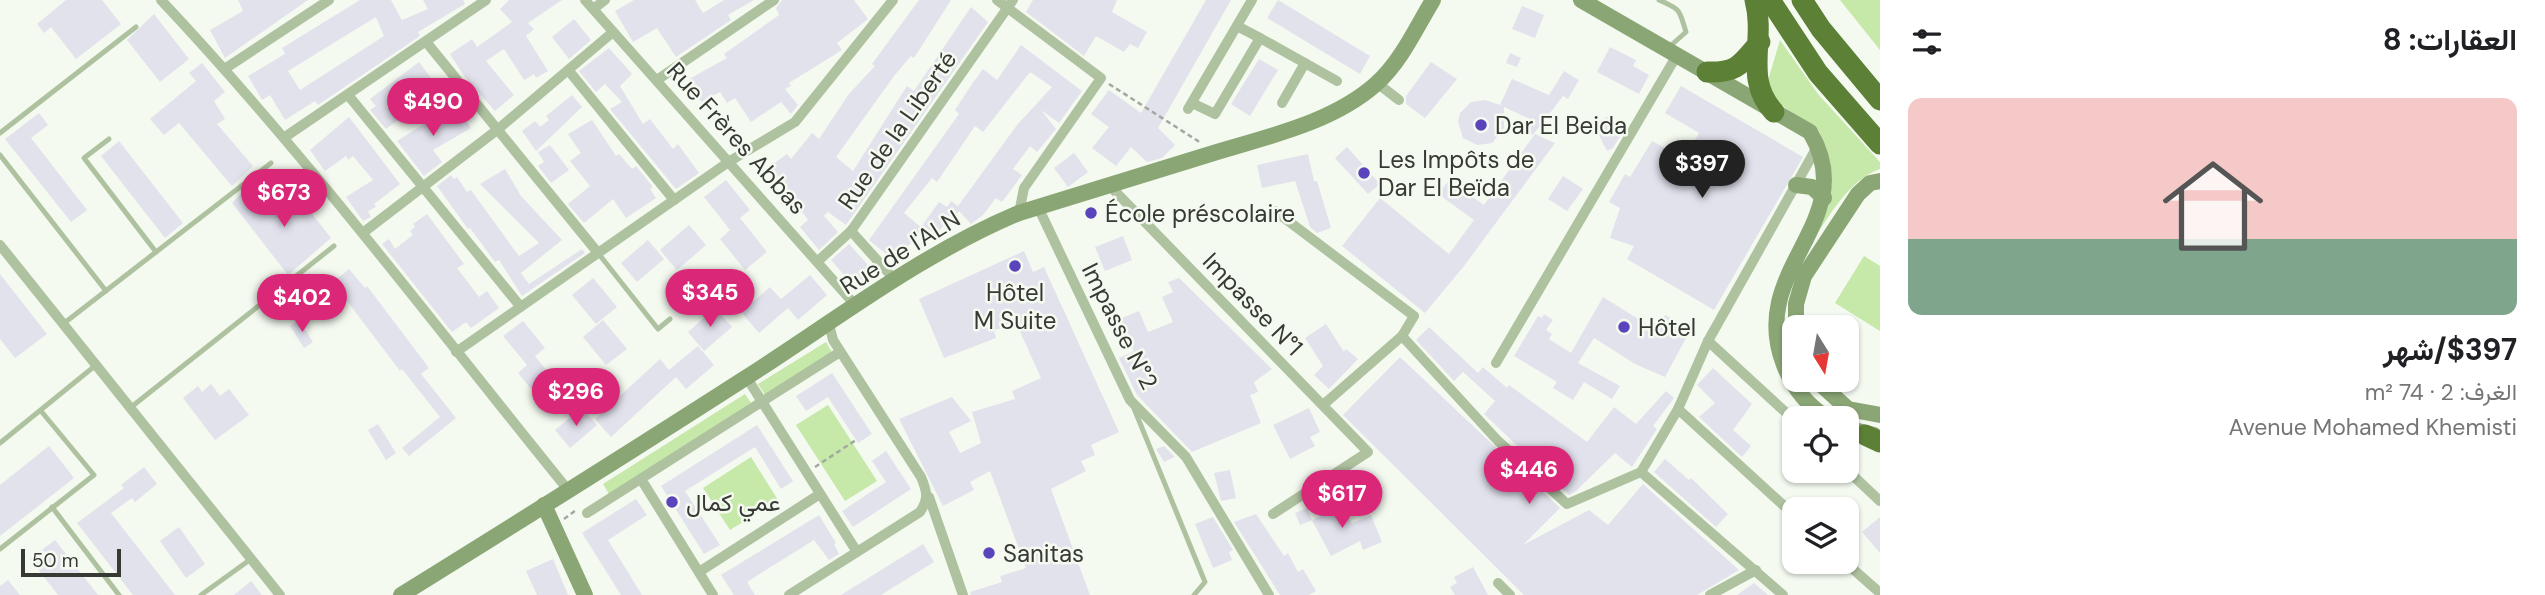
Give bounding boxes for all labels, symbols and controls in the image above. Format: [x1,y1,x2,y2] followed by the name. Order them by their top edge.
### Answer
[2383,20,2517,59] text: العقارات: 8
[1908,23,1946,61] icon: filters
[831,45,963,215] street label: Rue de la Liberté
[660,55,814,221] street label: Rue Frères Abbas
[392,78,474,138] pin: $490
[403,86,463,116] text: $490
[1495,110,1627,141] place label: Dar El Beida
[1473,117,1489,133] marker: Dar El Beida
[1661,140,1743,200] pin: $397
[2150,143,2276,269] icon: home
[1378,144,1535,203] place label: Les Impôts de Dar El Beïda
[1675,148,1729,178] text: $397
[1356,165,1372,181] marker: Les Impôts de Dar El Beïda
[243,170,325,229] pin: $673
[257,177,311,207] text: $673
[1105,198,1295,229] place label: École préscolaire
[834,203,966,301] street label: Rue de l'ALN
[1083,205,1099,221] marker: École préscolaire
[1196,246,1310,362] street label: Impasse N°1
[1007,258,1023,274] marker: Hôtel M Suite
[1075,258,1165,394] street label: Impasse N°2
[669,270,751,329] pin: $345
[261,274,343,334] pin: $402
[681,277,739,307] text: $345
[974,277,1056,336] place label: Hôtel M Suite
[273,282,331,312] text: $402
[1638,312,1696,343] place label: Hôtel
[1782,315,1858,392] north arrow
[1782,315,1859,574] map controls
[1616,319,1632,335] marker: Hôtel
[2383,330,2517,369] text: $397/شهر
[535,368,617,428] pin: $296
[548,376,604,406] text: $296
[2365,377,2517,407] text: الغرف: 2 · 74 m²
[1782,406,1859,483] button: locate
[2229,412,2517,442] text: Avenue Mohamed Khemisti
[1488,447,1570,506] pin: $446
[1500,454,1558,484] text: $446
[1301,470,1383,530] pin: $617
[1317,478,1367,508] text: $617
[686,487,781,522] place label: عمي كمال
[664,494,680,510] marker: عمي كمال
[1782,497,1859,574] button: layers
[1003,538,1084,569] place label: Sanitas
[981,545,997,561] marker: Sanitas
[21,546,121,578] scale bar
[32,548,79,573] text: 50 m

